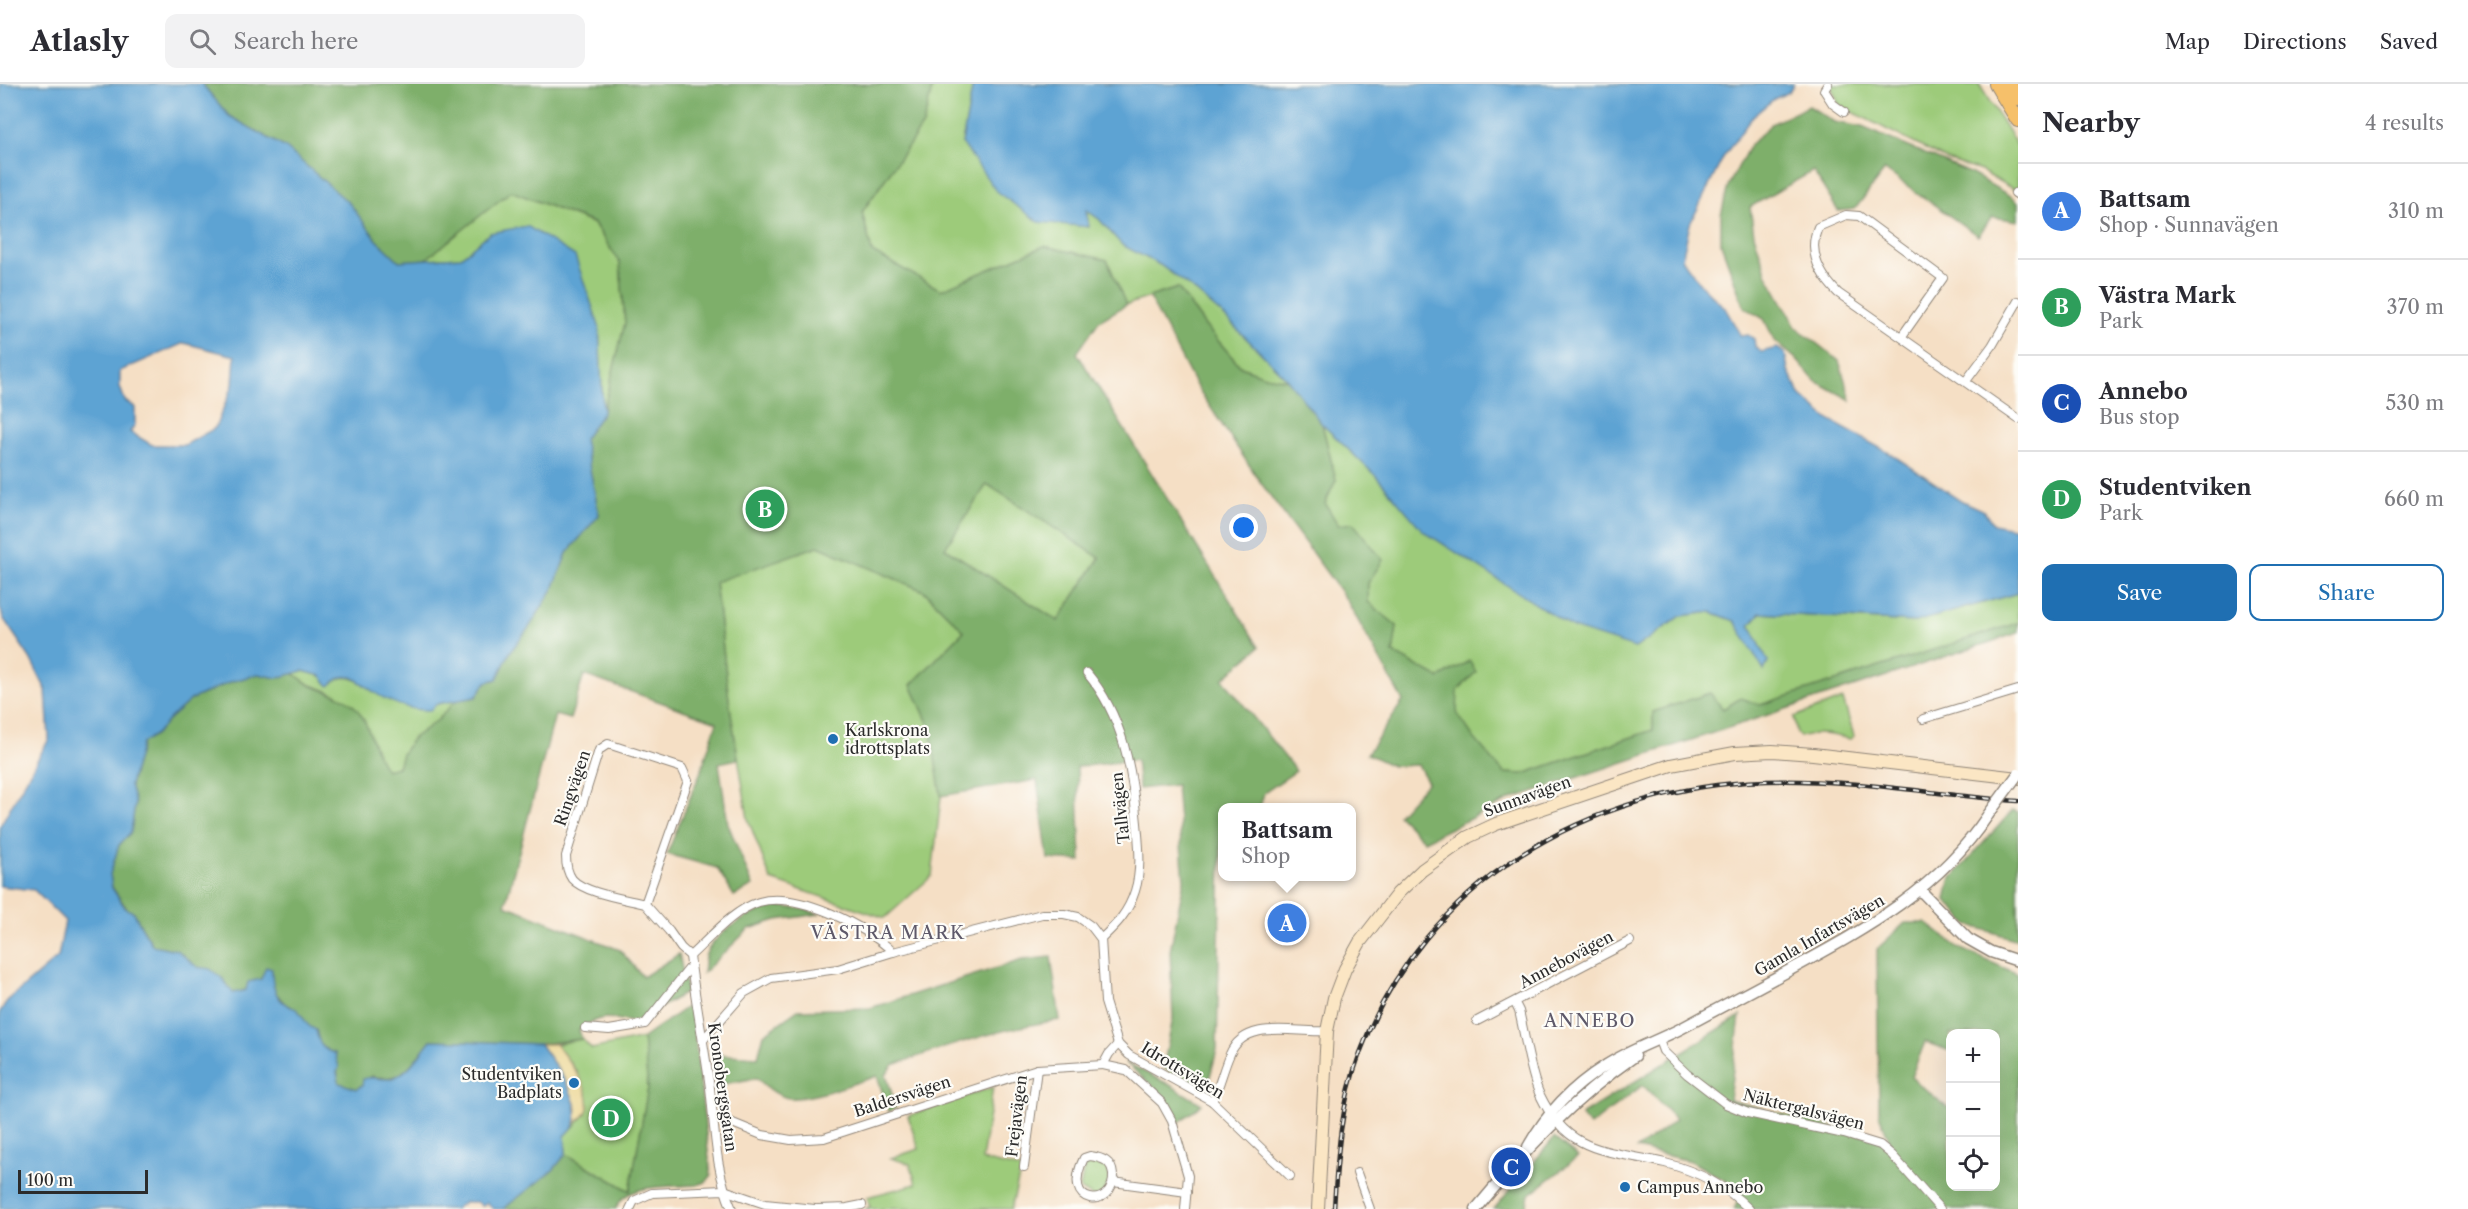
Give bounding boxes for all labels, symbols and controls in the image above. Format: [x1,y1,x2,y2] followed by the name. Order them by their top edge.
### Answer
[165,14,585,68] search box
[30,24,129,58] text: Atlasly
[186,25,219,58] icon: search
[234,28,358,55] text: Search here
[2165,29,2210,54] text: Map
[2243,29,2347,54] text: Directions
[2380,29,2438,54] text: Saved
[2042,107,2140,139] text: Nearby
[2365,111,2444,135] text: 4 results
[2099,186,2191,213] text: Battsam
[2054,199,2069,223] text: A
[2388,199,2444,223] text: 310 m
[2099,213,2279,237] text: Shop · Sunnavägen
[2099,282,2236,309] text: Västra Mark
[2054,295,2069,319] text: B
[2387,295,2444,319] text: 370 m
[2099,309,2142,333] text: Park
[2099,378,2188,405] text: Annebo
[2053,391,2070,415] text: C
[2386,391,2444,415] text: 530 m
[2099,405,2180,429] text: Bus stop
[2099,474,2252,501] text: Studentviken
[746,486,784,532] pin: B
[2053,487,2070,511] text: D
[2384,487,2444,511] text: 660 m
[2099,501,2142,525] text: Park
[1229,513,1258,542] your location
[2042,564,2237,621] button: Save
[2249,564,2444,621] button: Share
[845,720,930,758] place label: Karlskrona idrottsplats
[826,732,840,746] marker: Karlskrona idrottsplats
[550,747,594,829] street label: Ringvägen
[1106,771,1134,845] street label: Tallvägen
[1481,771,1573,821] street label: Sunnavägen
[1218,803,1356,881] popup
[1241,817,1333,844] text: Battsam
[1241,844,1290,868] text: Shop
[1750,890,1888,980] street label: Gamla Infartsvägen
[1268,900,1306,946] pin: A
[810,921,965,944] district label: VÄSTRA MARK
[1515,926,1617,993] street label: Annebovägen
[1543,1010,1636,1032] district label: ANNEBO
[704,1021,742,1153] street label: Kronobergsgatan
[1946,1029,2000,1191] map controls
[1946,1029,2000,1083] button: +
[1138,1037,1228,1103] street label: Idrottsvägen
[461,1064,562,1102] place label: Studentviken Badplats
[851,1071,953,1121] street label: Baldersvägen
[1001,1074,1031,1158] street label: Frejavägen
[567,1076,581,1090] marker: Studentviken Badplats
[1946,1083,2000,1137] button: −
[1741,1084,1867,1134] street label: Näktergalsvägen
[592,1096,630,1140] pin: D
[1946,1137,2000,1191] button: locate
[1492,1144,1530,1190] pin: C
[18,1167,148,1194] scale bar
[27,1170,73,1190] text: 100 m
[1637,1177,1763,1197] place label: Campus Annebo
[1618,1180,1632,1194] marker: Campus Annebo

